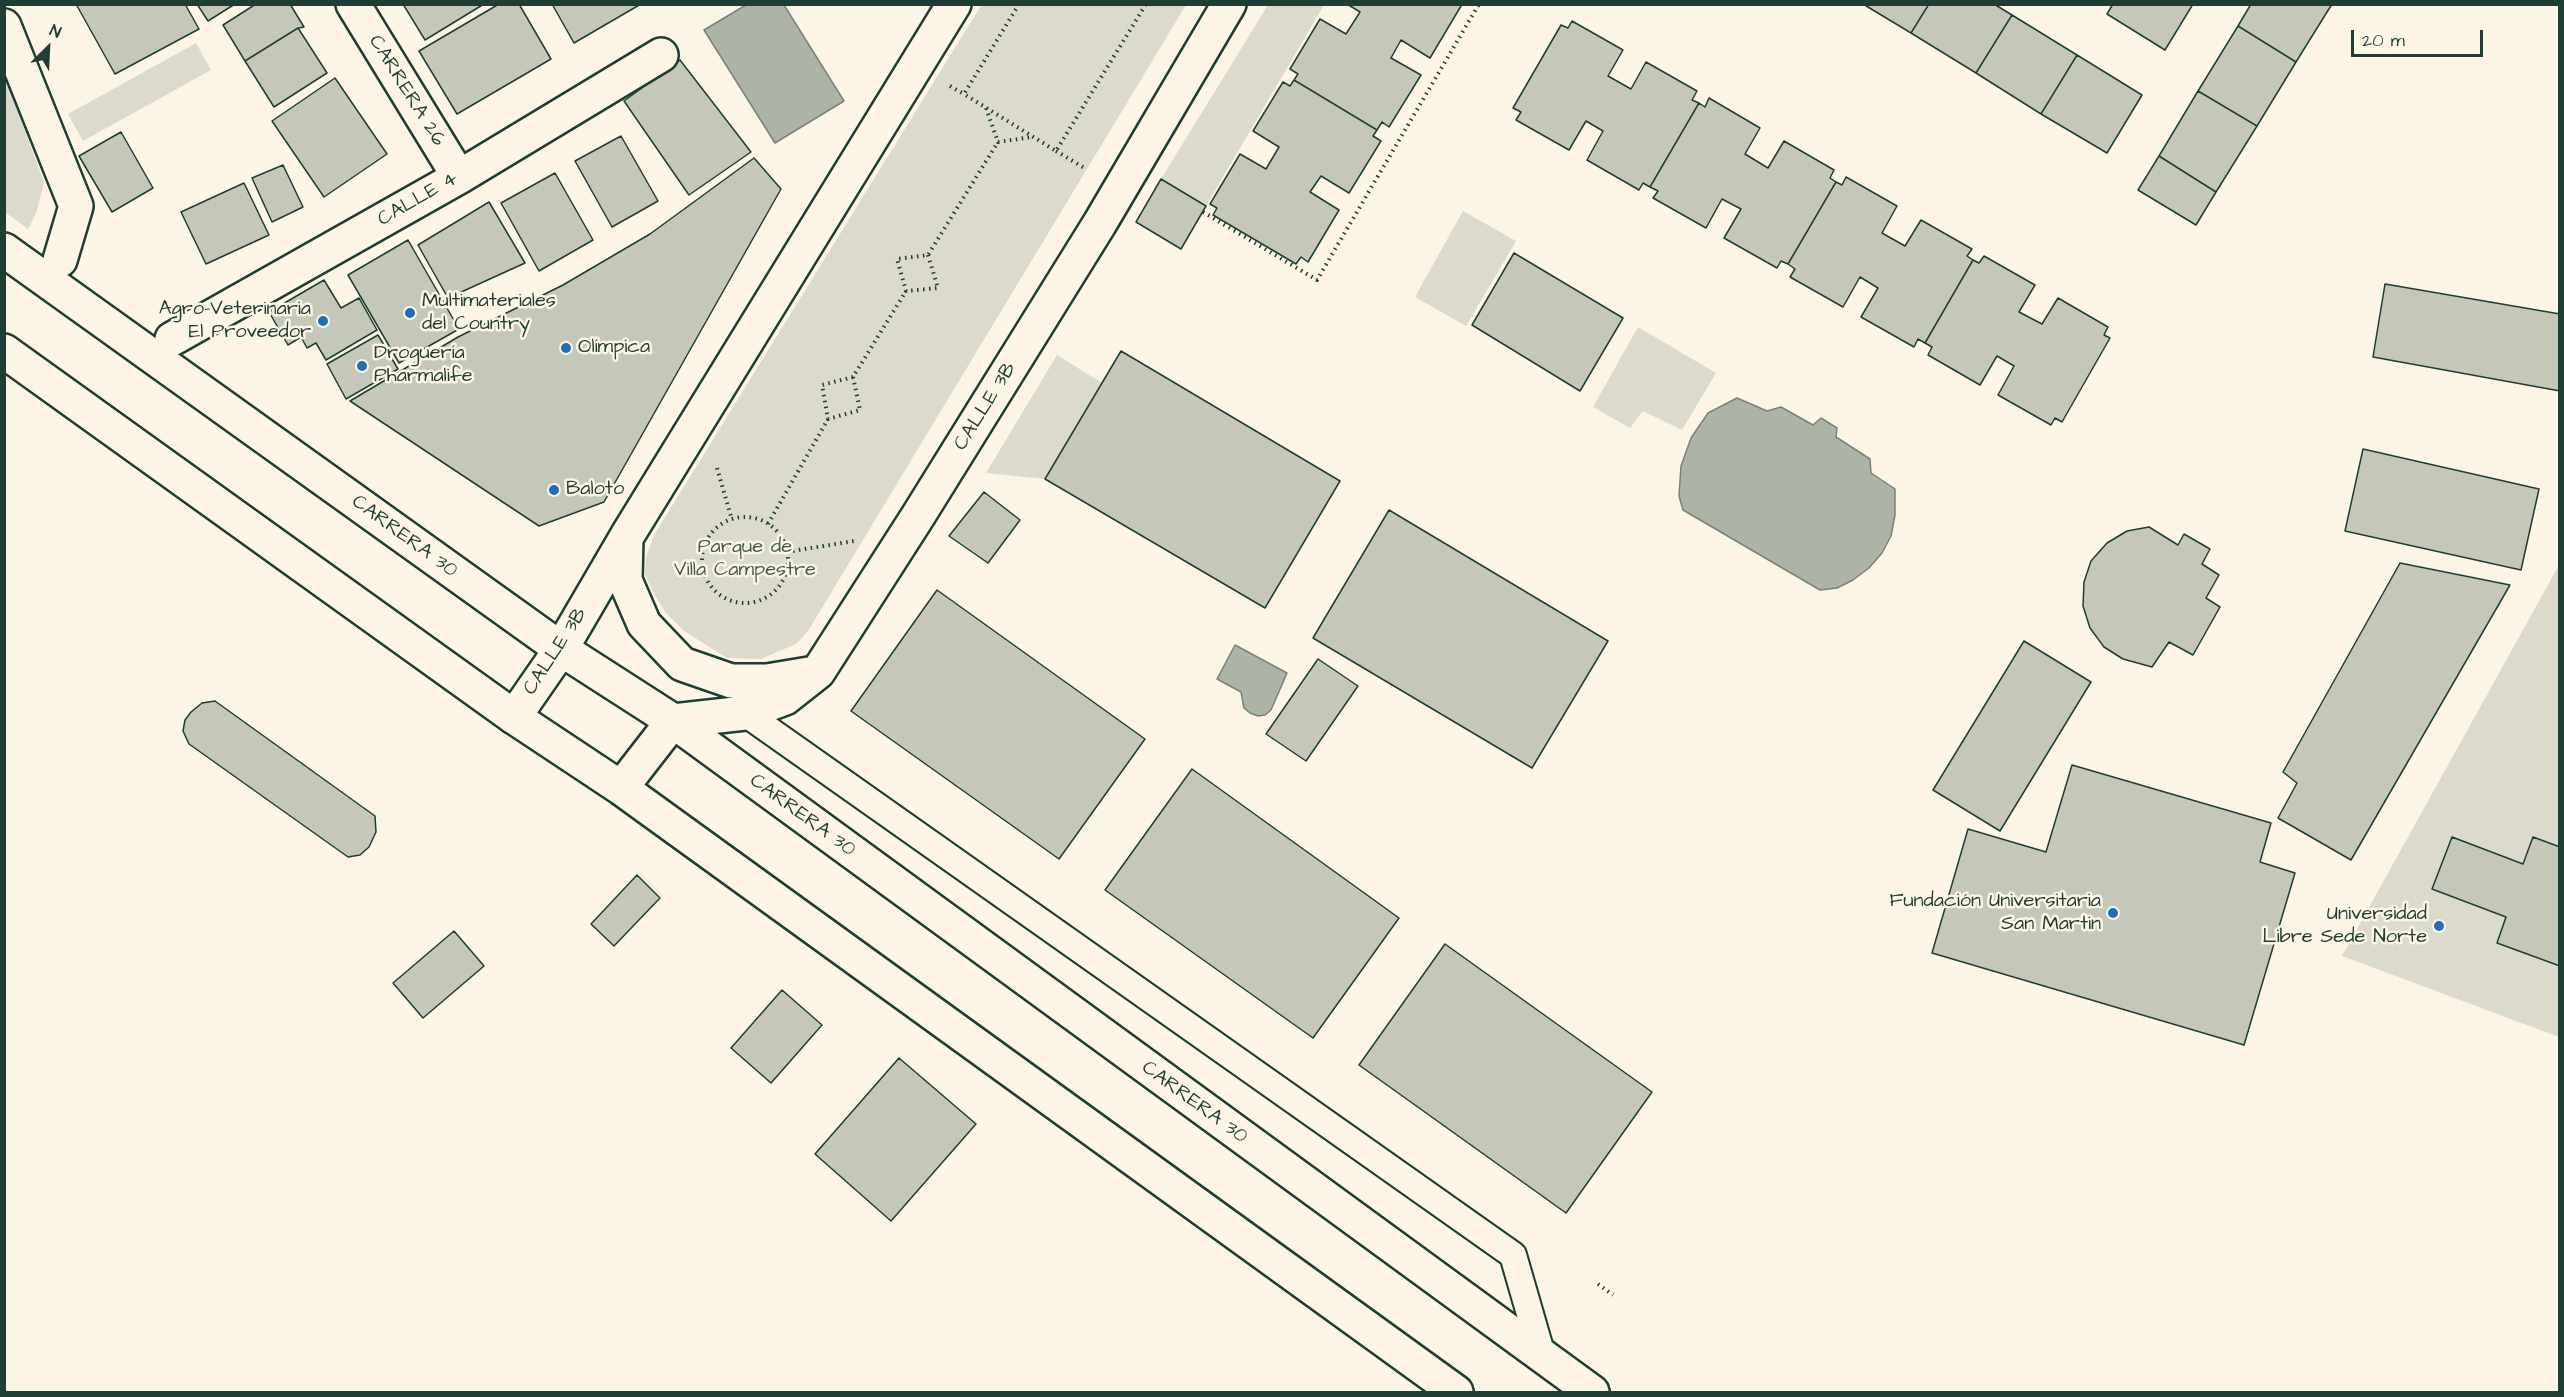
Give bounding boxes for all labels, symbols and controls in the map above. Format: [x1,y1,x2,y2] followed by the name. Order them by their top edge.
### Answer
[18,18,78,78] north arrow
[2354,18,2486,56] scale bar
[46,19,64,44] text: N
[2362,28,2405,53] text: 20 m
[362,31,450,151] street label: CARRERA 26
[374,168,462,232] street label: CALLE 4
[422,290,556,337] place label: Multimateriales del Country
[159,298,311,345] place label: Agro-Veterinaria El Proveedor
[403,306,417,320] marker: Multimateriales del Country
[316,314,330,328] marker: Agro-Veterinaria El Proveedor
[578,336,650,360] place label: Olímpica
[559,341,573,355] marker: Olímpica
[374,342,472,389] place label: Droguería Pharmalife
[355,359,369,373] marker: Droguería Pharmalife
[950,359,1022,455] street label: CALLE 3B
[566,478,624,502] place label: Baloto
[547,483,561,497] marker: Baloto
[346,490,462,584] street label: CARRERA 30
[674,536,816,583] park label: Parque de Villa Campestre
[519,604,593,700] street label: CALLE 3B
[744,769,860,863] street label: CARRERA 30
[1890,890,2101,937] place label: Fundación Universitaria San Martin
[2263,903,2427,950] place label: Universidad Libre Sede Norte
[2106,906,2120,920] marker: Fundación Universitaria San Martin
[2432,919,2446,933] marker: Universidad Libre Sede Norte
[1136,1056,1252,1150] street label: CARRERA 30

